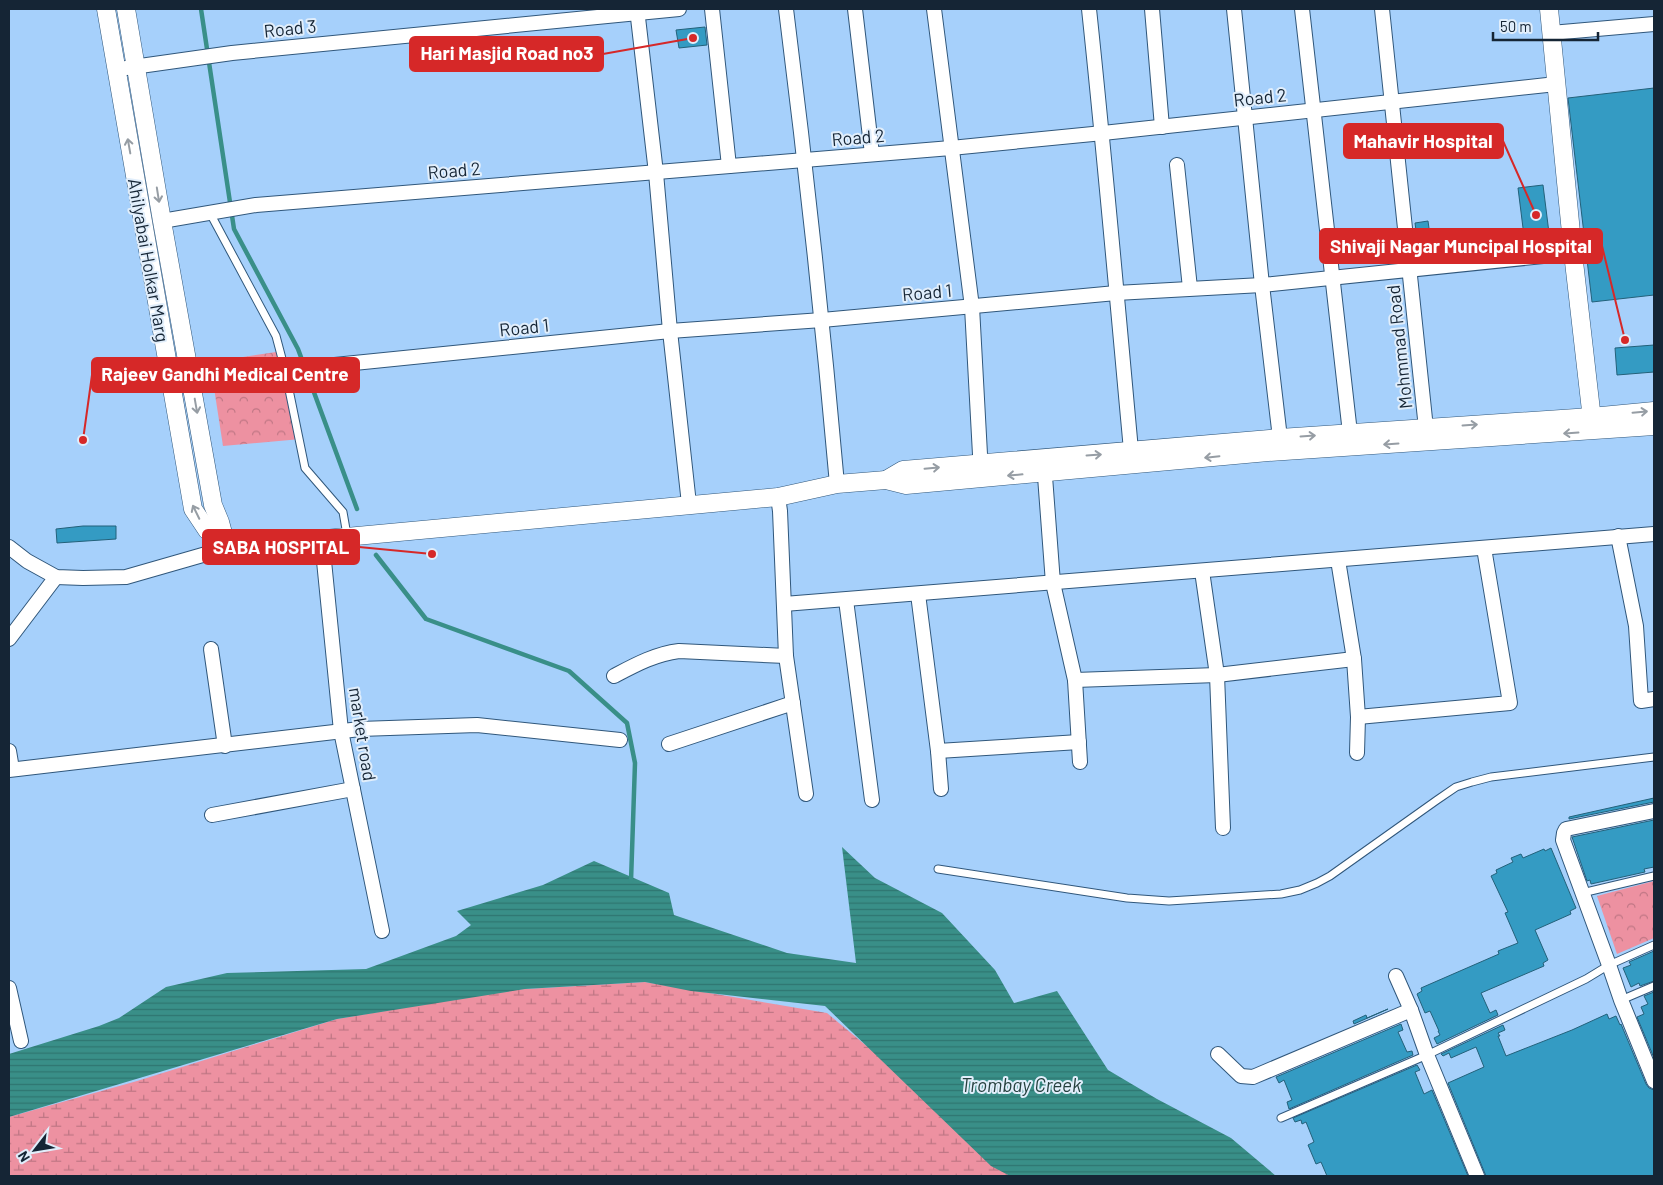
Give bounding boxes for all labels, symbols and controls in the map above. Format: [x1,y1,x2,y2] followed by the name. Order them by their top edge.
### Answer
[1493,10,1598,42] scale bar
[263,14,317,42] street label: Road 3
[1500,17,1532,35] text: 50 m
[410,37,603,71] callout: Hari Masjid Road no3
[420,41,594,64] text: Hari Masjid Road no3
[1232,83,1288,111] street label: Road 2
[831,124,885,150] street label: Road 2
[1344,124,1503,158] callout: Mahavir Hospital
[1353,129,1493,152] text: Mahavir Hospital
[123,138,133,154] one-way arrow
[427,157,481,183] street label: Road 2
[124,176,174,344] street label: Ahilyabai Holkar Marg
[153,187,163,203] one-way arrow
[1320,229,1602,263] callout: Shivaji Nagar Muncipal Hospital
[1330,234,1592,257] text: Shivaji Nagar Muncipal Hospital
[901,279,953,305] street label: Road 1
[1382,284,1416,410] street label: Mohmmad Road
[498,313,550,341] street label: Road 1
[92,358,359,392] callout: Rajeev Gandhi Medical Centre
[101,362,349,385] text: Rajeev Gandhi Medical Centre
[191,398,201,414] one-way arrow
[1632,407,1648,417] one-way arrow
[1462,421,1478,430] one-way arrow
[1563,428,1579,437] one-way arrow
[1300,432,1316,441] one-way arrow
[1383,439,1399,448] one-way arrow
[1085,450,1101,460] one-way arrow
[1204,452,1220,462] one-way arrow
[923,463,939,472] one-way arrow
[1007,470,1023,480] one-way arrow
[191,504,201,519] one-way arrow
[203,530,359,564] callout: SABA HOSPITAL
[213,535,349,558] text: SABA HOSPITAL
[345,686,381,782] street label: market road
[961,1073,1082,1096] water label: Trombay Creek
[10,1125,60,1175] north arrow
[14,1149,33,1165] text: N

